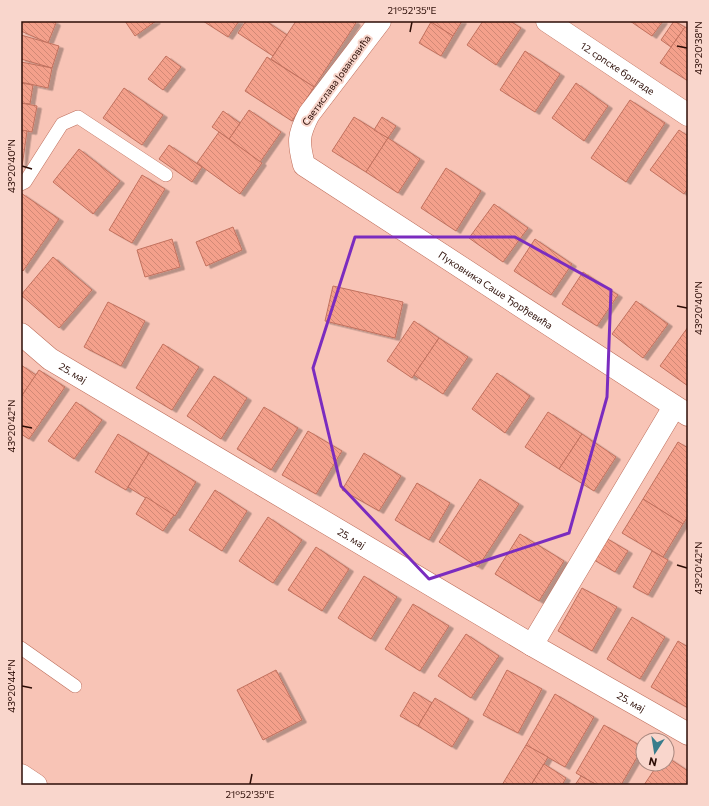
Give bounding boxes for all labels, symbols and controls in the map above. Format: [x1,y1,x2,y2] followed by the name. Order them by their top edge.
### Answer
[387,4,437,16] text: 21°52'35"E
[692,21,704,75] text: 43°20'38"N
[299,32,373,128] street label: Светислава Јовановића
[578,39,657,97] street label: 12. српске бригаде
[5,139,17,193] text: 43°20'40"N
[437,248,555,331] street label: Пуковника Саше Ђорђевића
[692,281,704,335] text: 43°20'40"N
[57,360,89,386] street label: 25. мај
[5,399,17,453] text: 43°20'42"N
[336,525,368,551] street label: 25. мај
[692,541,704,595] text: 43°20'42"N
[5,659,17,713] text: 43°20'44"N
[615,689,647,714] street label: 25. мај
[635,732,675,772] north arrow
[647,755,658,769] text: N
[225,788,275,800] text: 21°52'35"E

